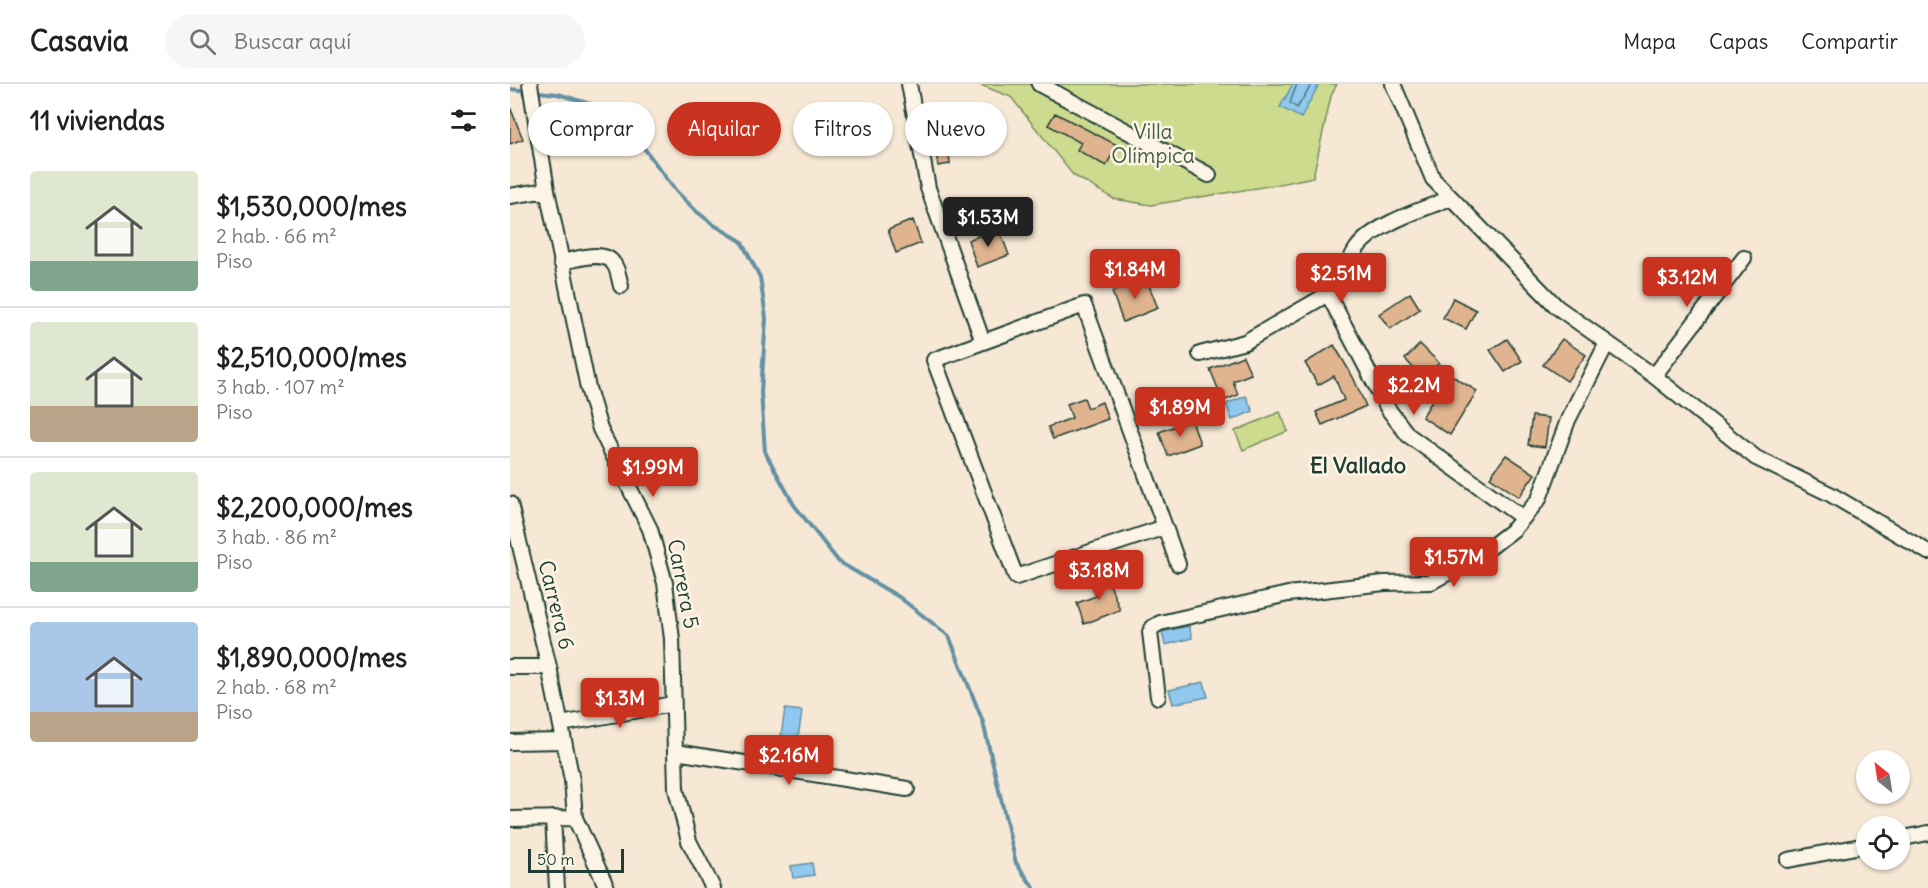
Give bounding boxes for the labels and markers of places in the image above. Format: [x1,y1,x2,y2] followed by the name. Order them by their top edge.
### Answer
[939,197,1037,248] pin: $1.53M
[1086,249,1184,300] pin: $1.84M
[1292,253,1390,304] pin: $2.51M
[1638,257,1736,308] pin: $3.12M
[1372,365,1456,416] pin: $2.2M
[1131,387,1229,438] pin: $1.89M
[604,447,702,498] pin: $1.99M
[1405,537,1503,588] pin: $1.57M
[1050,550,1148,601] pin: $3.18M
[578,678,662,729] pin: $1.3M
[740,735,838,786] pin: $2.16M

